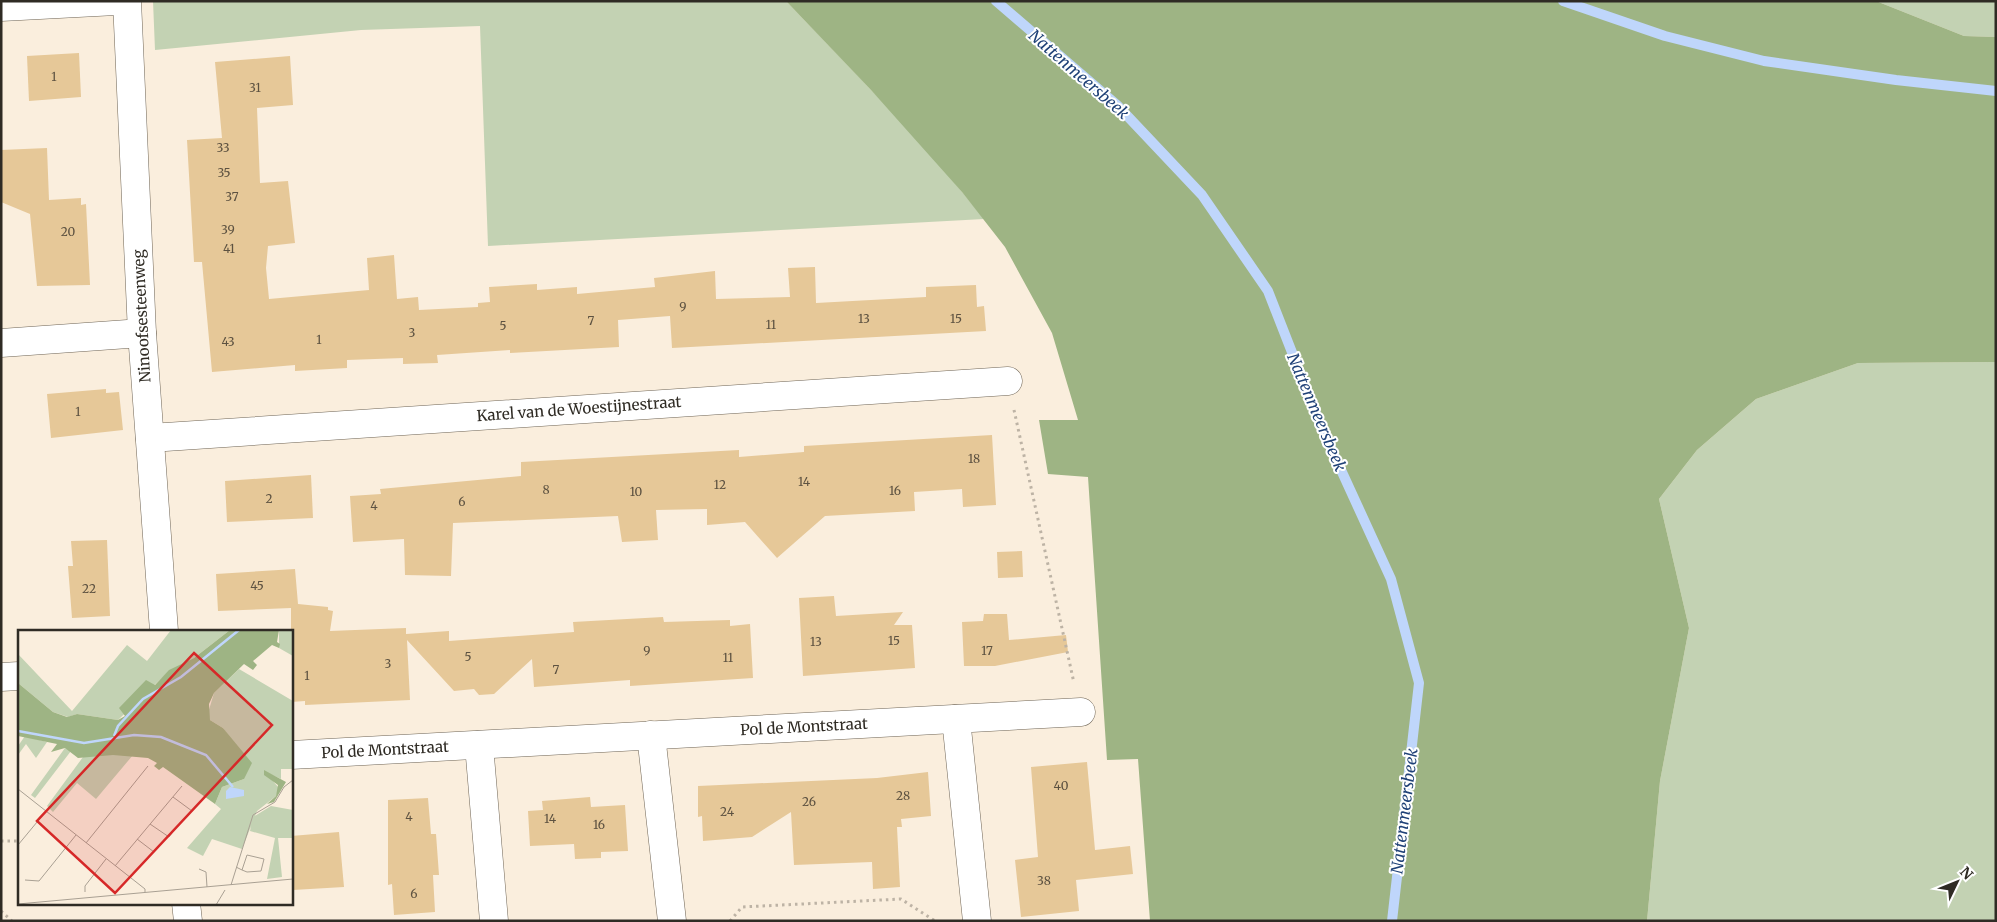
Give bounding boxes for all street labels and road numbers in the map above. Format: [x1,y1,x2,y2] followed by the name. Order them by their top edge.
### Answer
[129,249,154,383] street label: Ninoofsesteenweg
[476,392,682,425] street label: Karel van de Woestijnestraat
[740,714,868,739] street label: Pol de Montstraat
[321,737,449,762] street label: Pol de Montstraat

